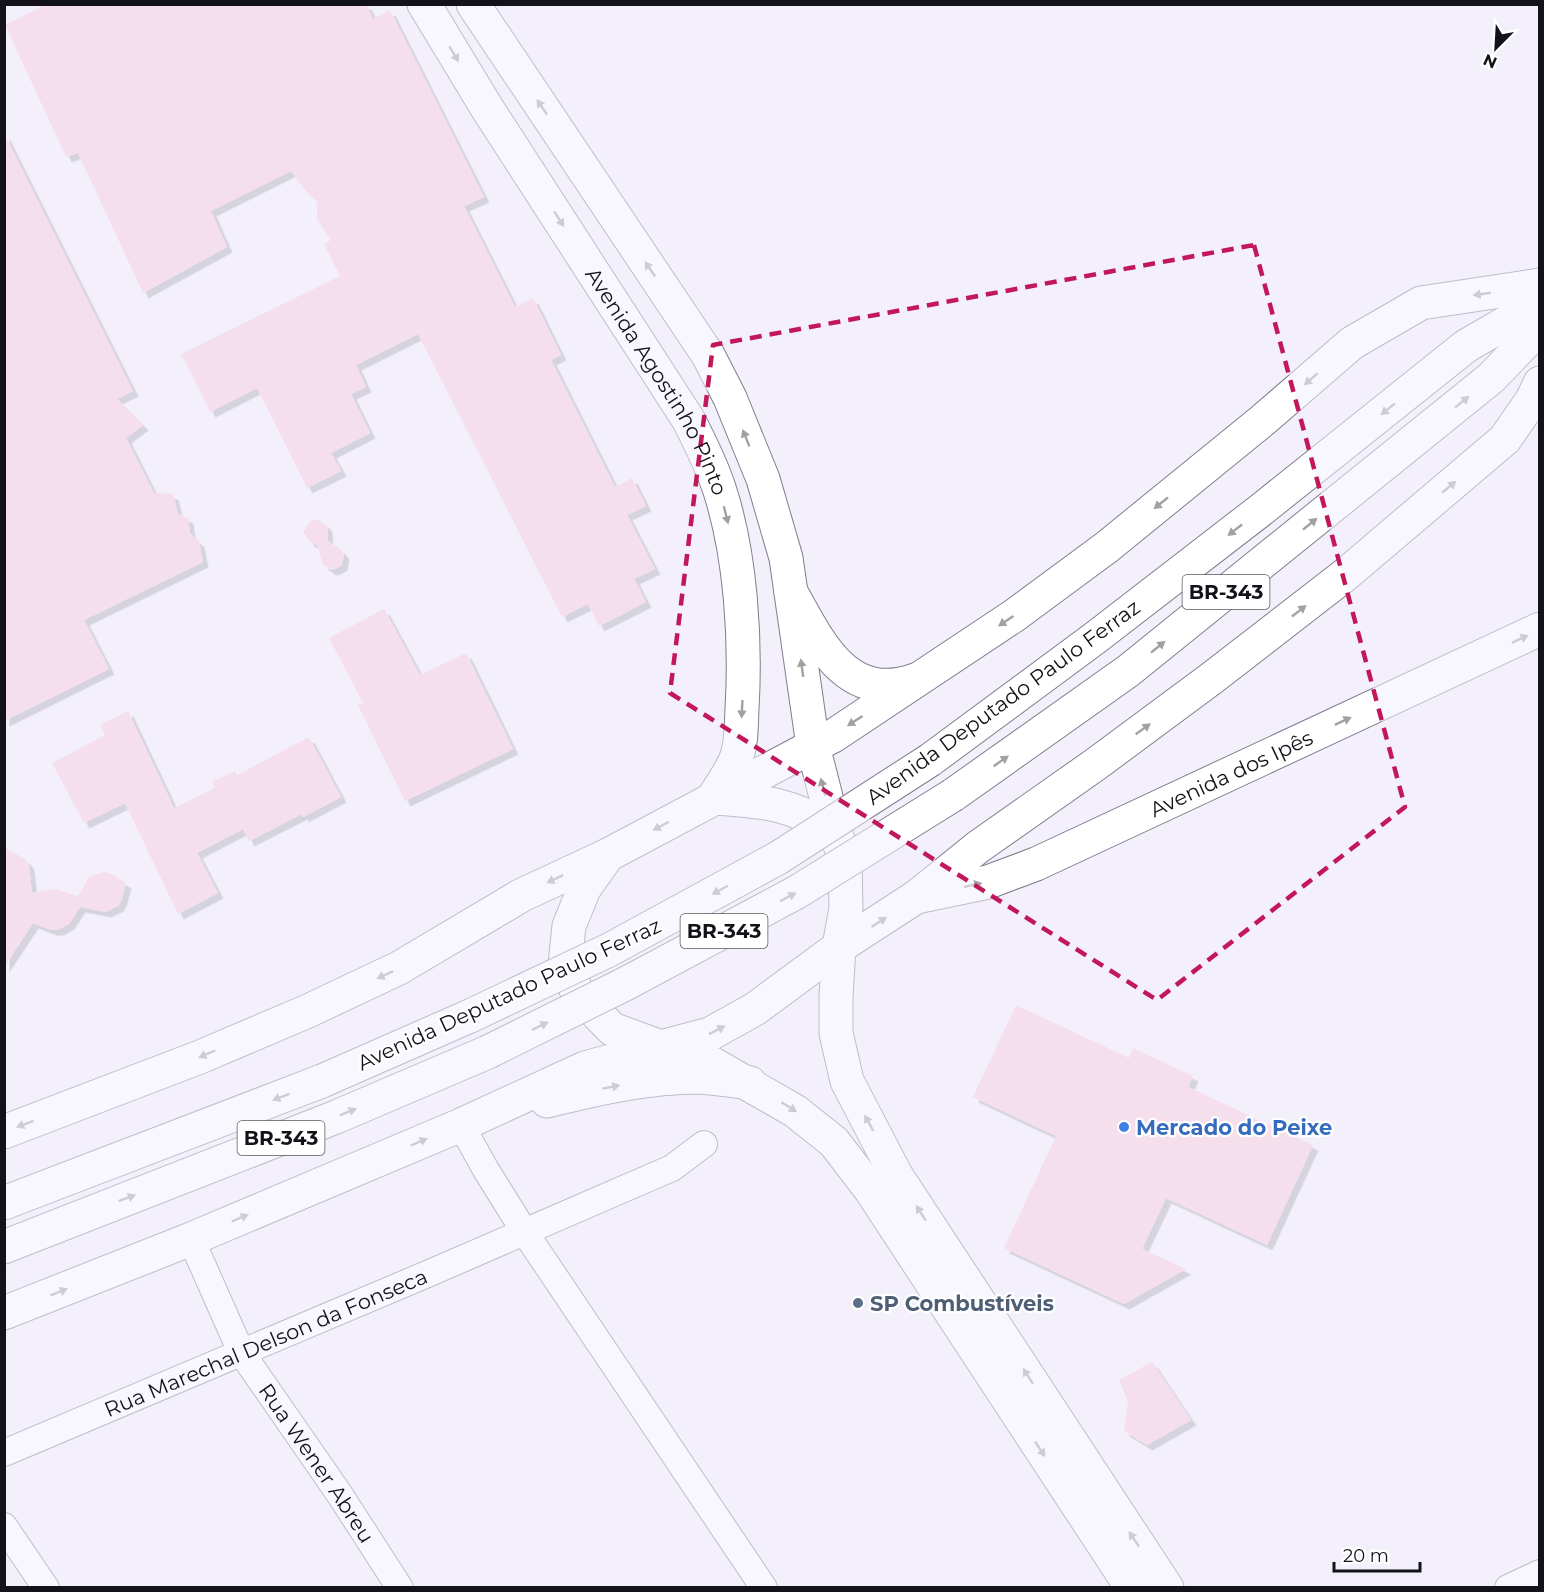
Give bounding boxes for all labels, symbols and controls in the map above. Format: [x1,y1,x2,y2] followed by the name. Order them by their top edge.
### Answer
[1466,18,1526,78] north arrow
[449,46,460,62] one-way arrow
[1480,50,1500,73] text: N
[536,100,548,116] one-way arrow
[553,211,564,227] one-way arrow
[645,261,656,278] one-way arrow
[581,263,733,498] street label: Avenida Agostinho Pinto
[1472,290,1491,299] one-way arrow
[1304,372,1319,385] one-way arrow
[1454,395,1470,408] one-way arrow
[1380,402,1396,415] one-way arrow
[741,429,751,447] one-way arrow
[1441,481,1456,494] one-way arrow
[1153,496,1169,509] one-way arrow
[721,506,731,524] one-way arrow
[1302,518,1317,531] one-way arrow
[1227,523,1243,536] one-way arrow
[1182,575,1270,609] road number: BR-343
[861,594,1145,810] street label: Avenida Deputado Paulo Ferraz
[1291,606,1306,618] one-way arrow
[999,615,1015,627] one-way arrow
[1511,634,1528,643] one-way arrow
[1151,641,1166,653] one-way arrow
[797,658,806,677] one-way arrow
[738,699,747,718] one-way arrow
[848,715,864,727] one-way arrow
[1334,716,1351,725] one-way arrow
[1135,723,1151,735] one-way arrow
[1146,724,1317,822] street label: Avenida dos Ipês
[992,755,1008,767] one-way arrow
[818,778,828,796] one-way arrow
[652,821,669,831] one-way arrow
[546,875,563,884] one-way arrow
[964,880,983,889] one-way arrow
[711,885,728,895] one-way arrow
[779,892,796,902] one-way arrow
[353,912,665,1076] street label: Avenida Deputado Paulo Ferraz
[680,914,768,948] road number: BR-343
[870,916,887,927] one-way arrow
[376,970,393,979] one-way arrow
[531,1021,549,1031] one-way arrow
[708,1025,725,1034] one-way arrow
[197,1049,215,1059] one-way arrow
[602,1082,621,1091] one-way arrow
[272,1093,290,1102] one-way arrow
[781,1102,797,1113] one-way arrow
[339,1107,357,1117] one-way arrow
[864,1114,874,1131] one-way arrow
[1136,1115,1332,1140] place label: Mercado do Peixe
[15,1119,33,1129] one-way arrow
[1117,1120,1131,1134] marker: Mercado do Peixe
[238,1121,324,1155] road number: BR-343
[411,1137,429,1147] one-way arrow
[118,1193,136,1203] one-way arrow
[915,1204,926,1221] one-way arrow
[231,1214,248,1223] one-way arrow
[100,1263,431,1422] street label: Rua Marechal Delson da Fonseca
[50,1286,68,1296] one-way arrow
[870,1291,1054,1316] place label: SP Combustíveis
[851,1296,865,1310] marker: SP Combustíveis
[1022,1367,1033,1384] one-way arrow
[254,1378,380,1547] street label: Rua Wener Abreu
[1034,1440,1046,1456] one-way arrow
[1129,1531,1140,1547] one-way arrow
[1334,1535,1420,1573] scale bar
[1343,1545,1389,1567] text: 20 m

